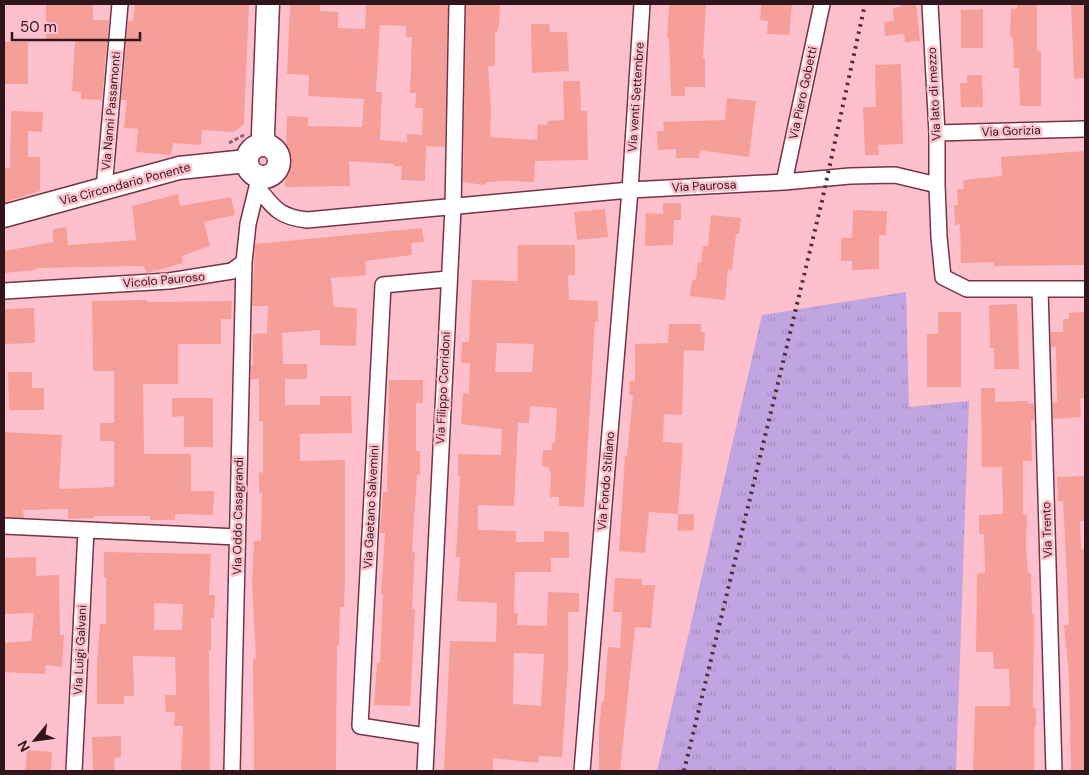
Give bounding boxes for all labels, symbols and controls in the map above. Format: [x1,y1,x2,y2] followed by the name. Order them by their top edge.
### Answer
[12,10,140,42] scale bar
[20,17,57,37] text: 50 m
[624,41,648,152] street label: Via venti Settembre
[785,45,821,141] street label: Via Piero Gobetti
[924,47,944,141] street label: Via lato di mezzo
[98,51,124,171] street label: Via Nanni Passamonti
[981,122,1041,140] street label: Via Gorizia
[58,159,192,209] street label: Via Circondario Ponente
[671,176,737,196] street label: Via Paurosa
[122,268,206,292] street label: Vicolo Pauroso
[432,331,454,445] street label: Via Filippo Corridoni
[594,431,618,531] street label: Via Fondo Stiliano
[360,445,382,569] street label: Via Gaetano Salvemini
[229,457,247,575] street label: Via Oddo Casagrandi
[1038,502,1056,558] street label: Via Trento
[70,604,90,695] street label: Via Luigi Galvani
[10,715,60,765] north arrow
[13,737,34,755] text: N

